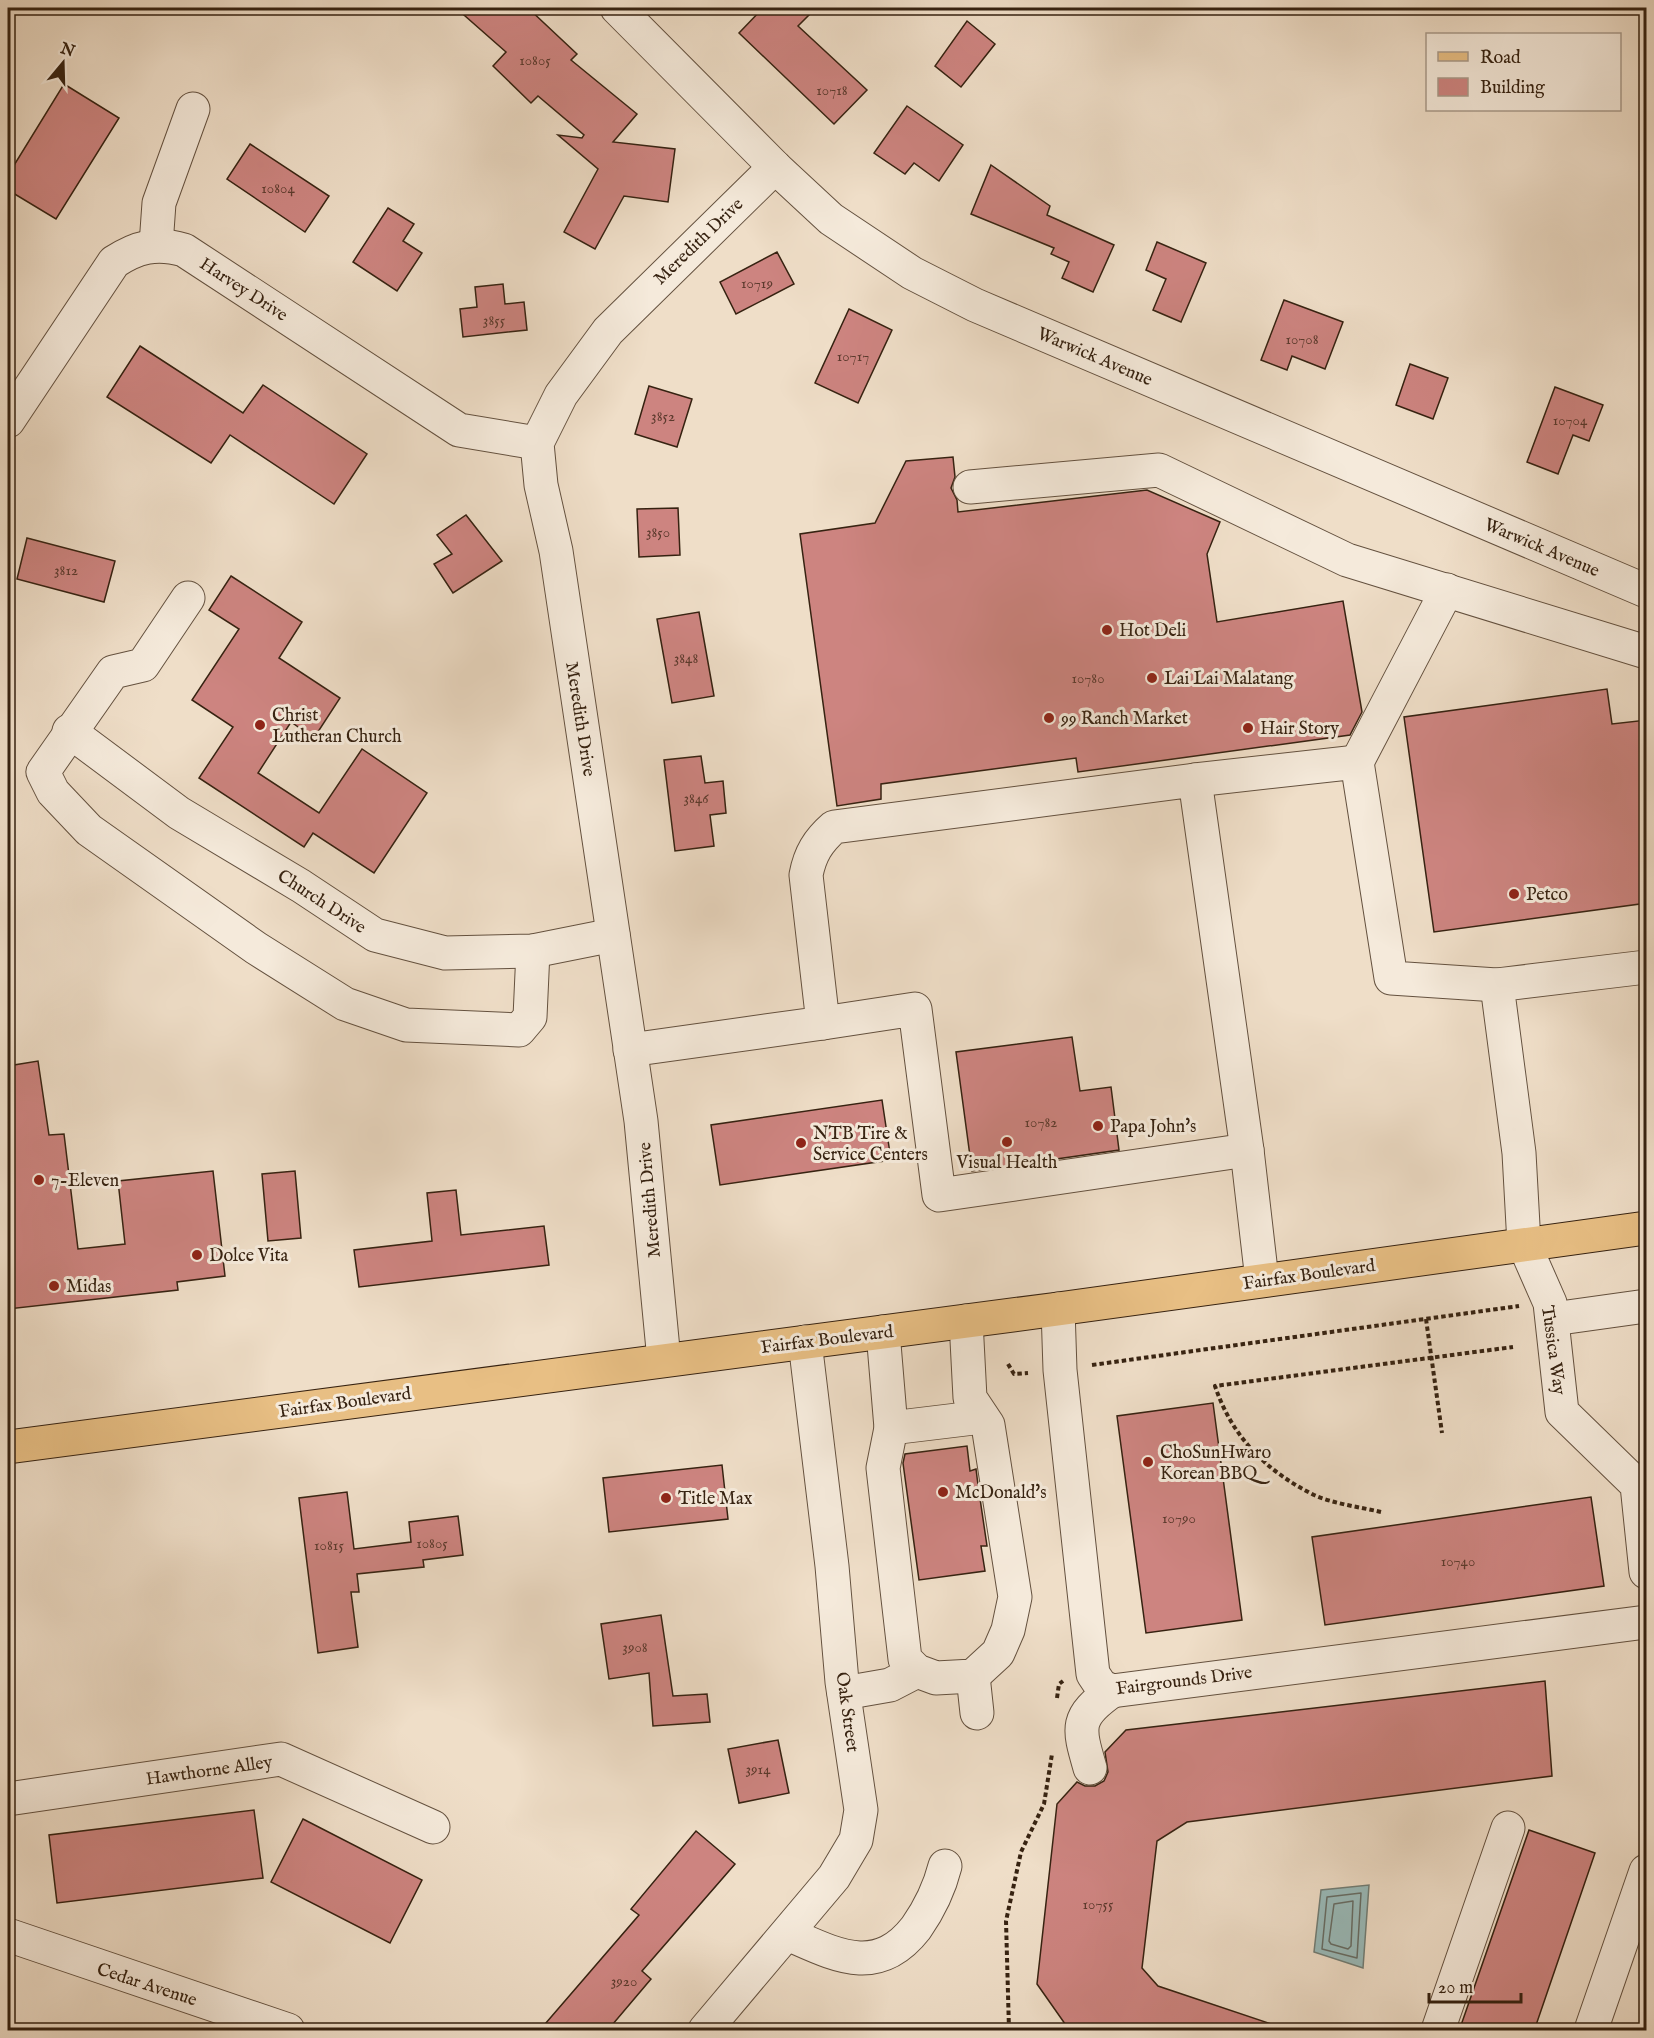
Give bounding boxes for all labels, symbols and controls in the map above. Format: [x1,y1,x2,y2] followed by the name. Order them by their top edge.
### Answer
[33,33,93,93] north arrow
[1426,33,1621,111] legend
[56,39,77,62] text: N
[1480,47,1521,70] text: Road
[519,51,551,70] house number: 10805
[1480,77,1545,100] text: Building
[816,81,848,100] house number: 10718
[261,179,295,198] house number: 10804
[649,194,749,291] street label: Meredith Drive
[195,253,292,327] street label: Harvey Drive
[741,274,773,293] house number: 10719
[483,311,506,330] house number: 3855
[1033,323,1156,392] street label: Warwick Avenue
[1285,330,1319,349] house number: 10708
[837,347,869,366] house number: 10717
[651,407,675,426] house number: 3852
[1553,411,1588,430] house number: 10704
[1480,514,1603,583] street label: Warwick Avenue
[646,523,670,542] house number: 3850
[54,561,78,580] house number: 3812
[1119,620,1187,643] place label: Hot Deli
[1100,623,1114,637] marker: Hot Deli
[674,649,698,668] house number: 3848
[559,660,600,778] street label: Meredith Drive
[1164,668,1294,691] place label: Lai Lai Malatang
[1071,669,1105,688] house number: 10780
[1145,671,1159,685] marker: Lai Lai Malatang
[272,705,402,749] place label: Christ Lutheran Church
[1060,708,1188,731] place label: 99 Ranch Market
[1042,711,1056,725] marker: 99 Ranch Market
[253,718,267,732] marker: Christ Lutheran Church
[1260,718,1339,741] place label: Hair Story
[1241,721,1255,735] marker: Hair Story
[683,789,709,808] house number: 3846
[272,865,370,940] street label: Church Drive
[1526,884,1568,907] place label: Petco
[1507,887,1521,901] marker: Petco
[1025,1113,1057,1132] house number: 10782
[1110,1116,1196,1139] place label: Papa John's
[1091,1119,1105,1133] marker: Papa John's
[813,1123,928,1167] place label: NTB Tire & Service Centers
[1000,1135,1014,1149] marker: Visual Health
[794,1136,808,1150] marker: NTB Tire & Service Centers
[634,1141,667,1259] street label: Meredith Drive
[956,1152,1058,1175] place label: Visual Health
[51,1170,120,1193] place label: 7-Eleven
[32,1173,46,1187] marker: 7-Eleven
[209,1245,289,1268] place label: Dolce Vita
[190,1248,204,1262] marker: Dolce Vita
[1242,1255,1377,1296] street label: Fairfax Boulevard
[66,1276,111,1299] place label: Midas
[47,1279,61,1293] marker: Midas
[1535,1304,1570,1397] street label: Tussica Way
[760,1321,895,1360] street label: Fairfax Boulevard
[278,1383,413,1424] street label: Fairfax Boulevard
[1160,1442,1271,1486] place label: ChoSunHwaro Korean BBQ
[1141,1455,1155,1469] marker: ChoSunHwaro Korean BBQ
[955,1482,1047,1505] place label: McDonald's
[936,1485,950,1499] marker: McDonald's
[678,1488,753,1511] place label: Title Max
[659,1491,673,1505] marker: Title Max
[1162,1509,1196,1528] house number: 10790
[416,1534,448,1553] house number: 10805
[314,1536,344,1555] house number: 10815
[1441,1552,1475,1571] house number: 10740
[622,1638,648,1657] house number: 3908
[1115,1662,1254,1701] street label: Fairgrounds Drive
[829,1671,864,1754] street label: Oak Street
[144,1751,274,1792] street label: Hawthorne Alley
[745,1760,771,1779] house number: 3914
[1083,1895,1114,1914] house number: 10755
[94,1958,200,2012] street label: Cedar Avenue
[1429,1966,1520,2004] scale bar
[611,1972,637,1991] house number: 3920
[1438,1977,1473,2000] text: 20 m

